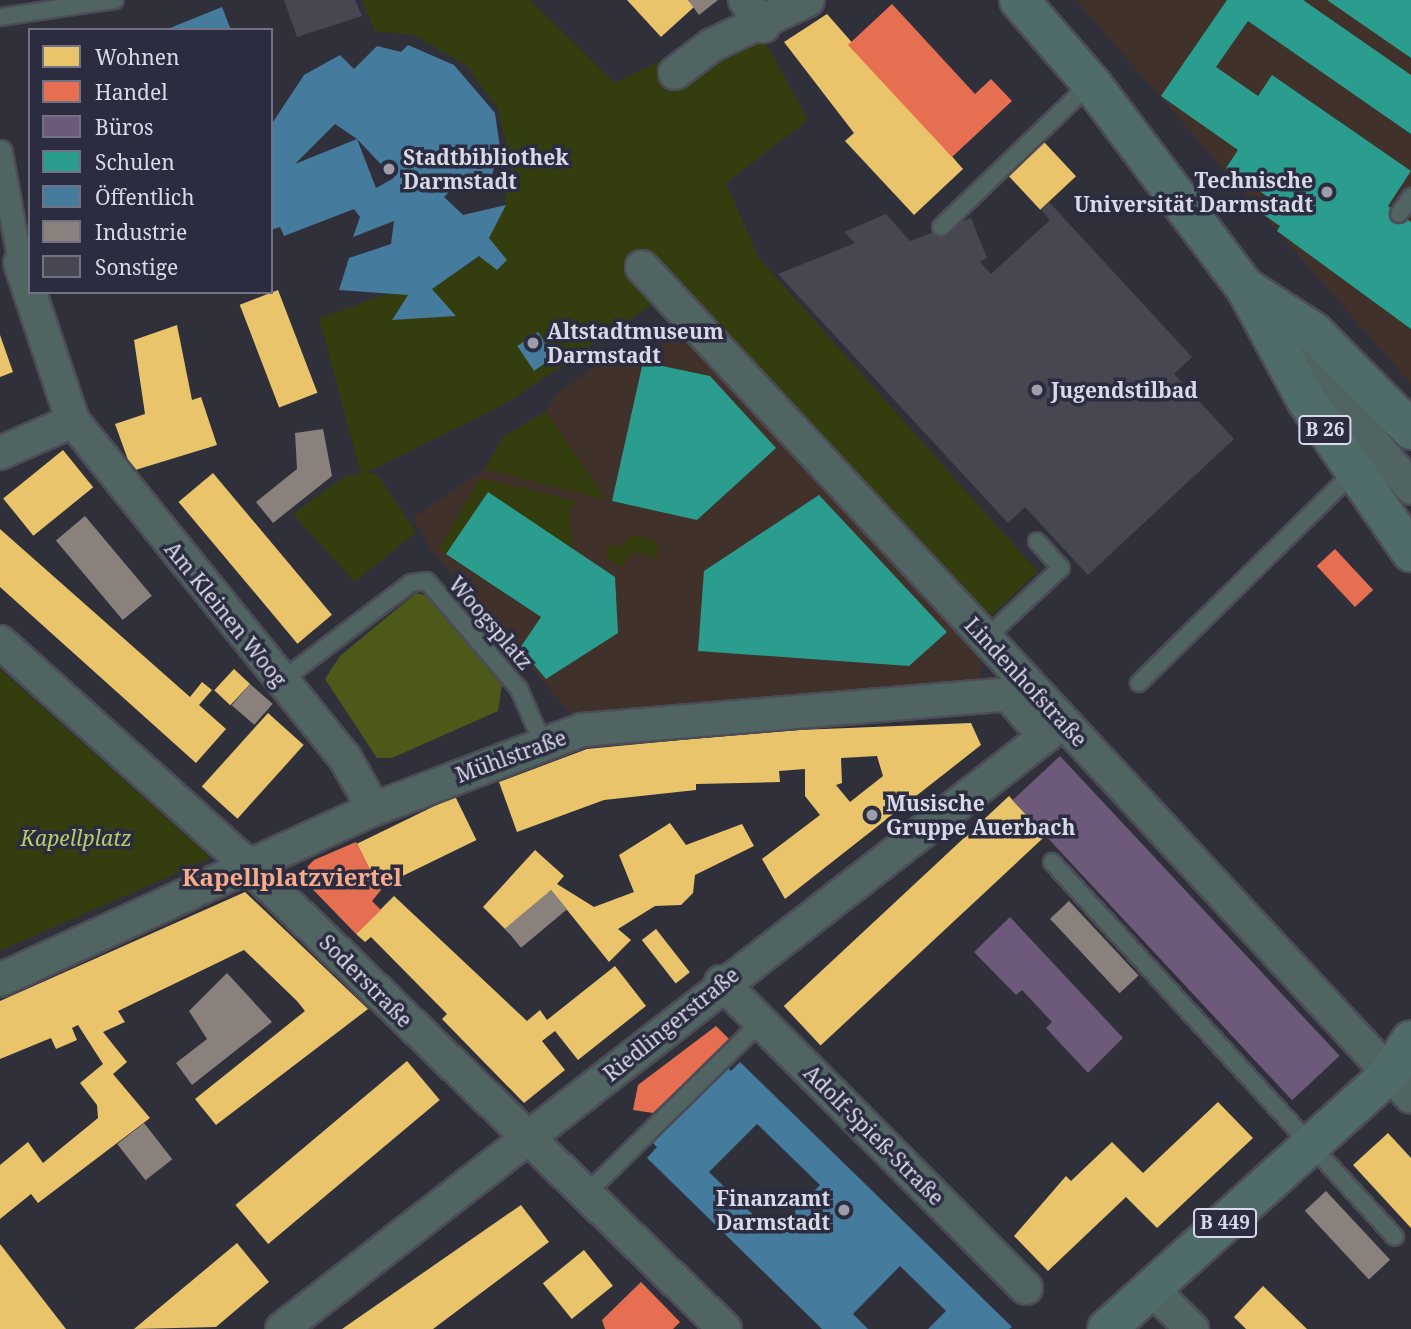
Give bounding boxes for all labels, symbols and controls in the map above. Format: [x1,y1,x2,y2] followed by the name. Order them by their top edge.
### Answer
[28,28,273,294] legend
[95,43,180,71] text: Wohnen
[95,78,168,106] text: Handel
[95,113,154,141] text: Büros
[403,144,569,194] place label: Stadtbibliothek Darmstadt
[95,148,175,176] text: Schulen
[381,161,397,177] marker: Stadtbibliothek Darmstadt
[1074,167,1313,217] place label: Technische Universität Darmstadt
[95,183,195,211] text: Öffentlich
[1319,184,1335,200] marker: Technische Universität Darmstadt
[95,218,187,246] text: Industrie
[95,253,178,281] text: Sonstige
[547,318,724,368] place label: Altstadtmuseum Darmstadt
[525,335,541,351] marker: Altstadtmuseum Darmstadt
[1051,377,1198,403] place label: Jugendstilbad
[1029,382,1045,398] marker: Jugendstilbad
[1297,414,1353,446] road number: B 26
[160,536,292,692] street label: Am Kleinen Woog
[444,571,538,675] street label: Woogsplatz
[960,612,1092,752] street label: Lindenhofstraße
[452,724,570,788] street label: Mühlstraße
[886,790,1075,840] place label: Musische Gruppe Auerbach
[864,807,880,823] marker: Musische Gruppe Auerbach
[20,825,132,851] park label: Kapellplatz
[182,863,402,891] district label: Kapellplatzviertel
[314,929,418,1033] street label: Soderstraße
[598,962,744,1086] street label: Riedlingerstraße
[799,1060,949,1210] street label: Adolf-Spieß-Straße
[716,1185,830,1235] place label: Finanzamt Darmstadt
[836,1202,852,1218] marker: Finanzamt Darmstadt
[1192,1208,1258,1238] road number: B 449

